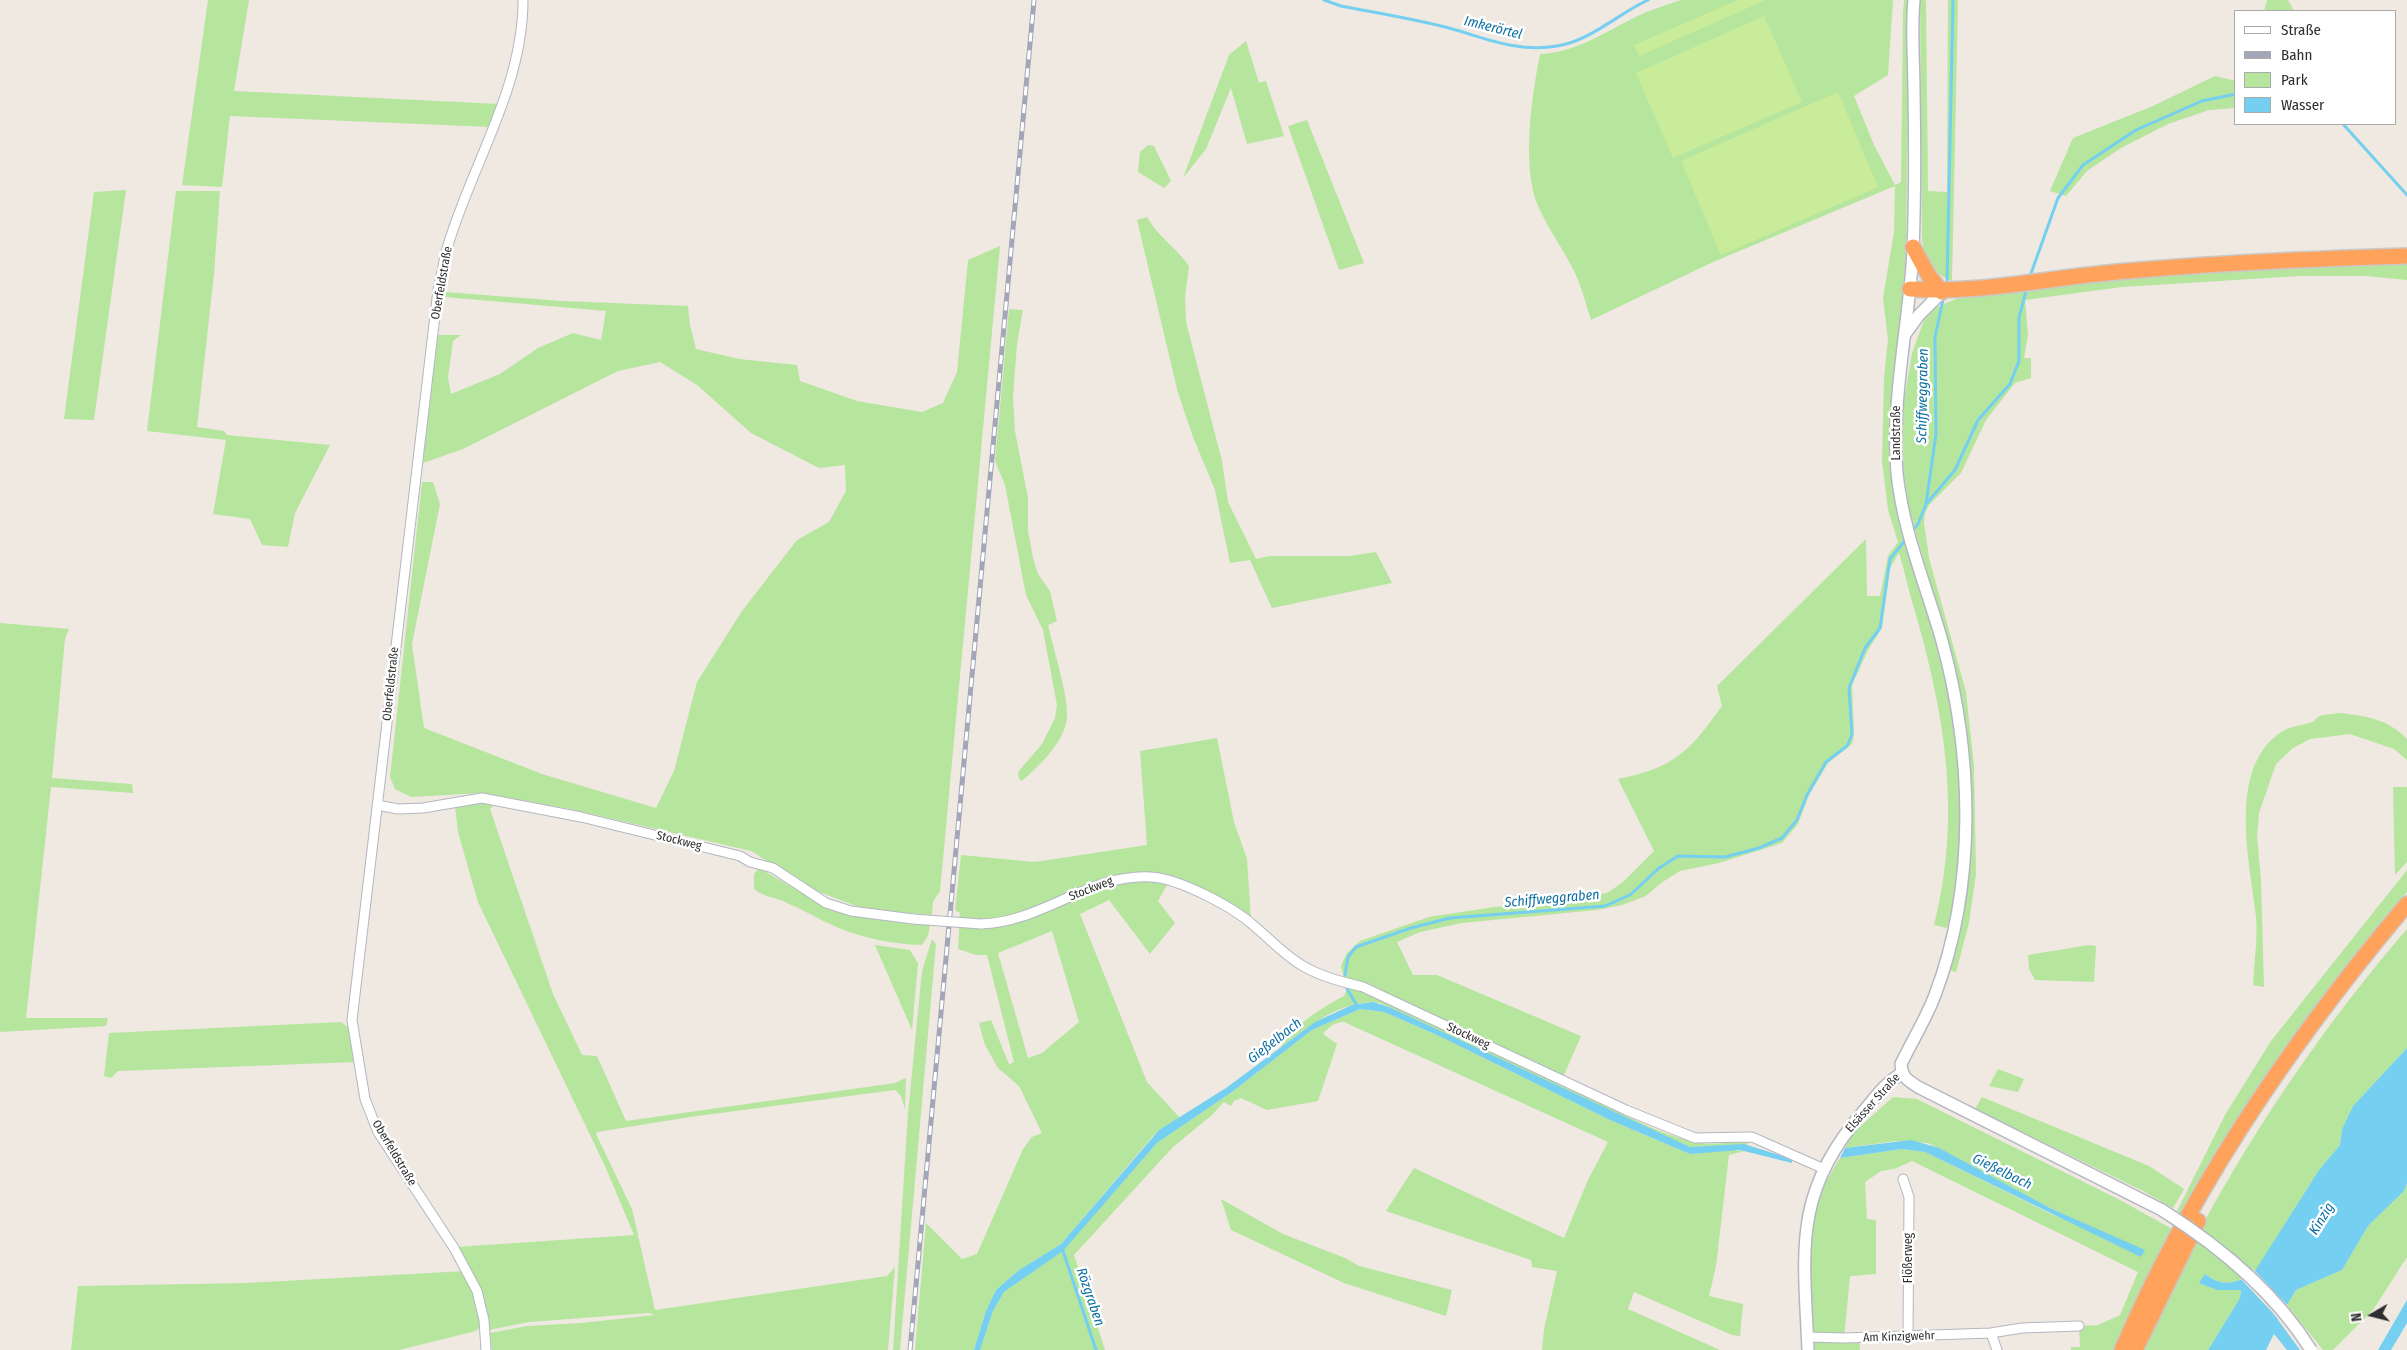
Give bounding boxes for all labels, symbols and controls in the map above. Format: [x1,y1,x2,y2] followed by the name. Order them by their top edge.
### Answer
[2234,10,2397,125] legend
[1462,13,1524,43] water label: Imkerörtel
[2281,21,2321,39] text: Straße
[2281,46,2312,64] text: Bahn
[2281,71,2308,89] text: Park
[2281,96,2324,114] text: Wasser
[428,245,456,321] street label: Oberfeldstraße
[1914,348,1932,444] water label: Schiffweggraben
[1890,406,1904,460] street label: Landstraße
[380,646,402,722] street label: Oberfeldstraße
[655,828,703,854] street label: Stockweg
[1067,874,1115,904] street label: Stockweg
[1504,886,1600,912] water label: Schiffweggraben
[1245,1015,1305,1067] water label: Gießelbach
[1444,1020,1492,1052] street label: Stockweg
[1843,1070,1903,1136] street label: Elsässer Straße
[369,1118,419,1188] street label: Oberfeldstraße
[1970,1150,2034,1194] water label: Gießelbach
[2306,1200,2338,1238] water label: Kinzig
[1902,1233,1916,1283] street label: Flößerweg
[1072,1266,1108,1328] water label: Rözgraben
[2347,1290,2397,1340] north arrow
[2348,1312,2366,1323] text: N
[1863,1329,1935,1345] street label: Am Kinzigwehr

